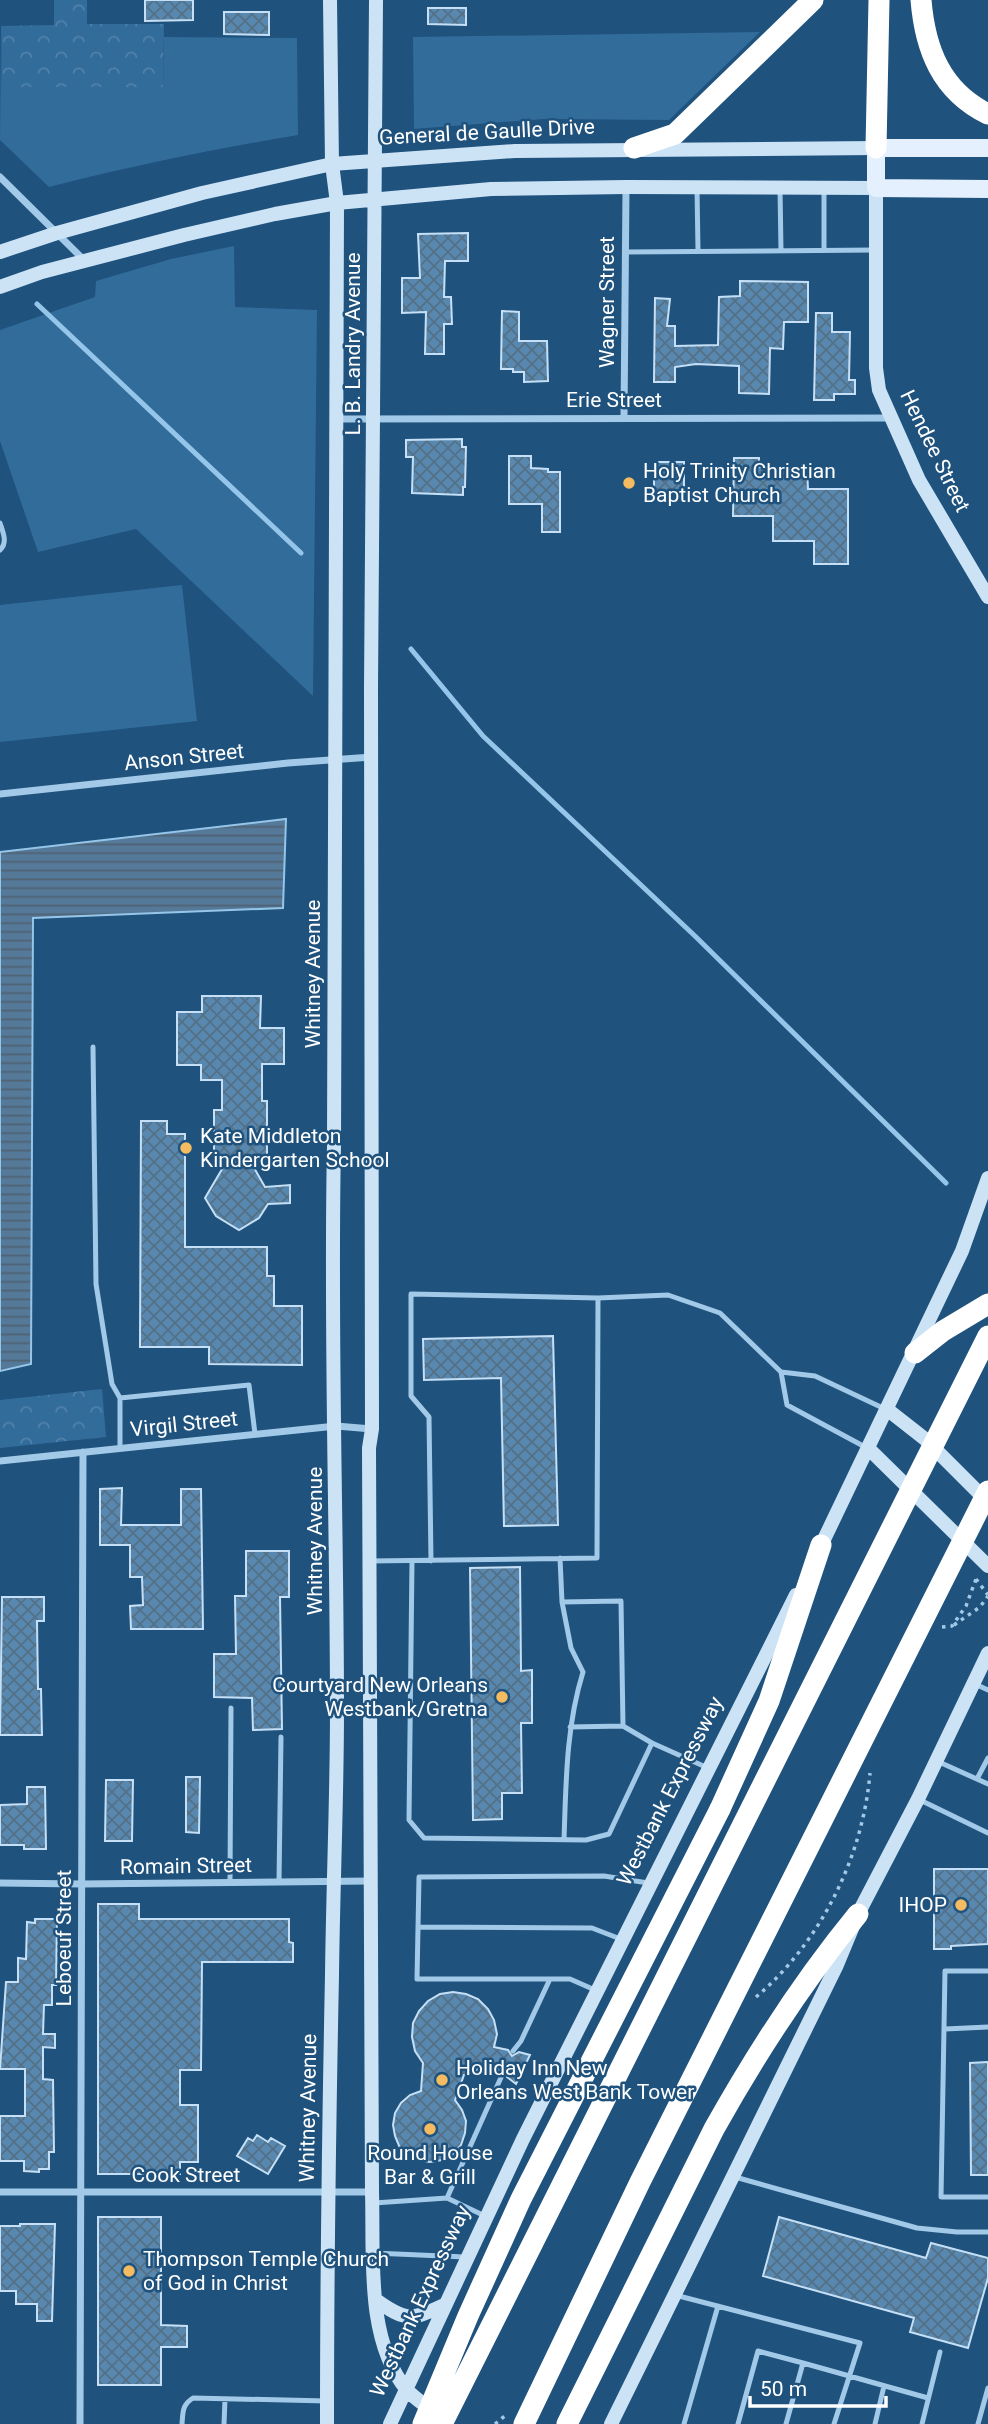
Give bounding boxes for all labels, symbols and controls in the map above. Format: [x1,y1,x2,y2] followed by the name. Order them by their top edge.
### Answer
[379,114,595,150] street label: General de Gaulle Drive
[595,236,619,368] street label: Wagner Street
[341,252,365,436] street label: L. B. Landry Avenue
[895,386,975,516] street label: Hendee Street
[566,388,662,412] street label: Erie Street
[643,459,836,507] place label: Holy Trinity Christian Baptist Church
[621,475,637,491] marker: Holy Trinity Christian Baptist Church
[123,739,245,775] street label: Anson Street
[301,900,325,1048] street label: Whitney Avenue
[200,1124,390,1172] place label: Kate Middleton Kindergarten School
[178,1140,194,1156] marker: Kate Middleton Kindergarten School
[129,1406,239,1442] street label: Virgil Street
[303,1467,327,1615] street label: Whitney Avenue
[272,1673,488,1721] place label: Courtyard New Orleans Westbank/Gretna
[494,1689,510,1705] marker: Courtyard New Orleans Westbank/Gretna
[612,1693,728,1889] street label: Westbank Expressway
[120,1853,252,1879] street label: Romain Street
[52,1869,76,2006] street label: Leboeuf Street
[899,1893,947,1917] place label: IHOP
[953,1897,969,1913] marker: IHOP
[295,2034,321,2182] street label: Whitney Avenue
[456,2056,694,2104] place label: Holiday Inn New Orleans West Bank Tower
[434,2072,450,2088] marker: Holiday Inn New Orleans West Bank Tower
[422,2121,438,2137] marker: Round House Bar & Grill
[367,2141,493,2189] place label: Round House Bar & Grill
[132,2163,241,2187] street label: Cook Street
[365,2201,475,2401] street label: Westbank Expressway
[143,2247,389,2295] place label: Thompson Temple Church of God in Christ
[121,2263,137,2279] marker: Thompson Temple Church of God in Christ
[750,2364,886,2408] scale bar
[760,2377,807,2401] text: 50 m

